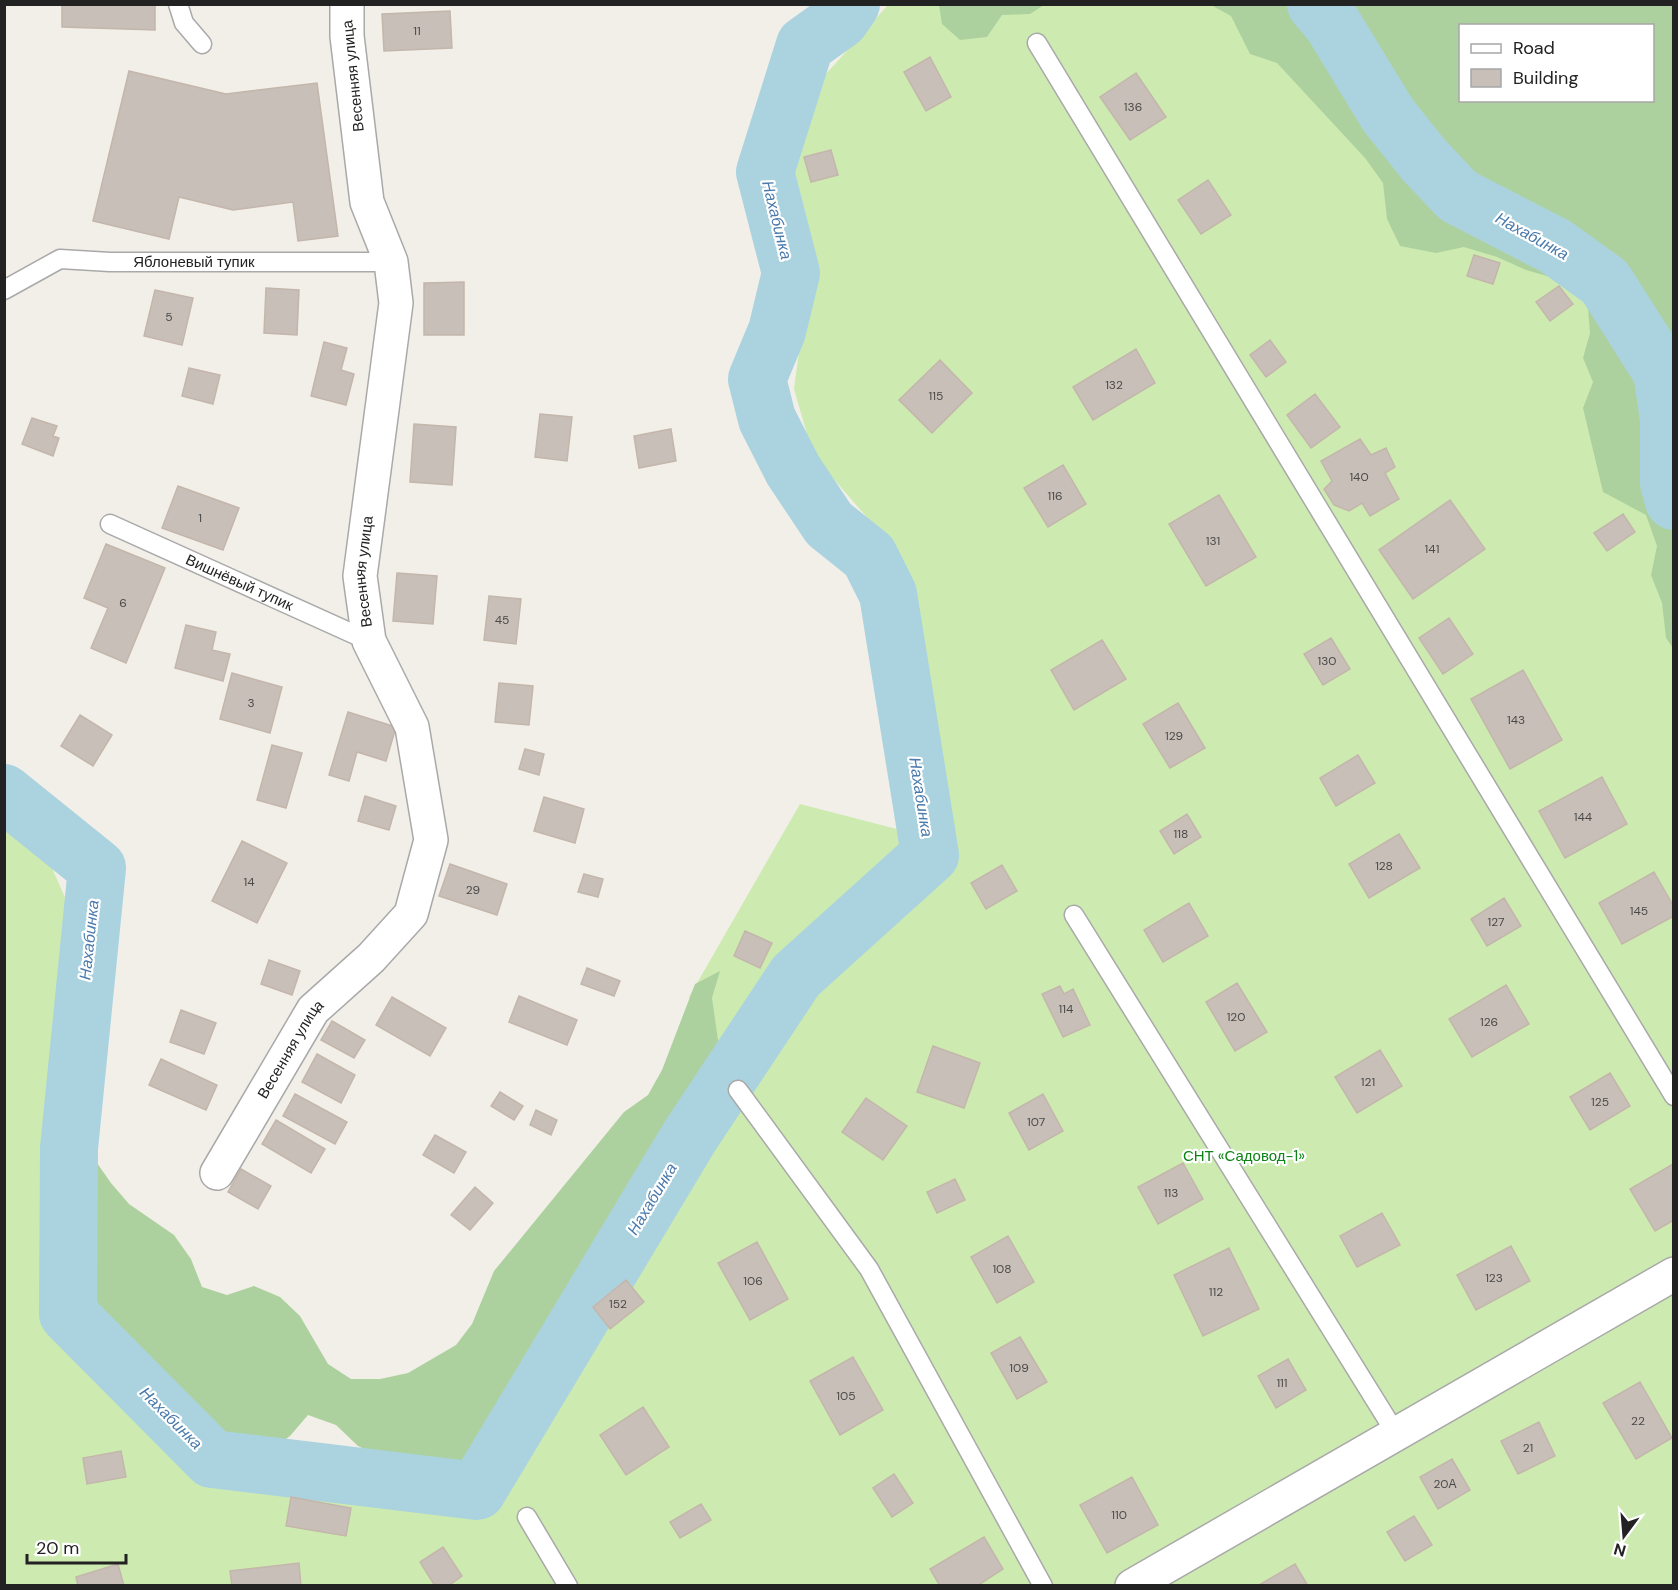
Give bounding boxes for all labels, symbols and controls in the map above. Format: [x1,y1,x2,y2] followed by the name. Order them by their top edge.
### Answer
[337,18,369,133] street label: Весенняя улица
[413,23,421,39] house number: 11
[1459,24,1654,102] legend
[1513,36,1555,60] text: Road
[1513,66,1578,90] text: Building
[1124,99,1142,115] house number: 136
[757,178,797,262] water label: Нахабинка
[1492,207,1572,265] water label: Нахабинка
[133,252,255,272] street label: Яблоневый тупик
[165,309,173,325] house number: 5
[1105,377,1123,393] house number: 132
[929,388,943,404] house number: 115
[1349,469,1369,485] house number: 140
[1047,488,1063,504] house number: 116
[198,510,202,526] house number: 1
[350,514,378,629] street label: Весенняя улица
[1206,533,1220,549] house number: 131
[1425,541,1439,557] house number: 141
[182,549,297,616] street label: Вишнёвый тупик
[119,595,127,611] house number: 6
[495,612,509,628] house number: 45
[1317,653,1337,669] house number: 130
[247,695,255,711] house number: 3
[1507,712,1525,728] house number: 143
[1165,728,1183,744] house number: 129
[904,756,938,838] water label: Нахабинка
[1574,809,1592,825] house number: 144
[1174,826,1188,842] house number: 118
[1375,858,1393,874] house number: 128
[243,874,255,890] house number: 14
[466,882,480,898] house number: 29
[74,899,104,981] water label: Нахабинка
[1630,903,1648,919] house number: 145
[1488,914,1504,930] house number: 127
[253,995,328,1102] street label: Весенняя улица
[1059,1001,1073,1017] house number: 114
[1227,1009,1245,1025] house number: 120
[1480,1014,1498,1030] house number: 126
[1361,1074,1375,1090] house number: 121
[1591,1094,1609,1110] house number: 125
[1027,1114,1045,1130] house number: 107
[1183,1146,1305,1166] park label: СНТ «Садовод-1»
[622,1159,682,1239] water label: Нахабинка
[1164,1185,1178,1201] house number: 113
[992,1261,1012,1277] house number: 108
[1485,1270,1503,1286] house number: 123
[743,1273,763,1289] house number: 106
[1209,1284,1223,1300] house number: 112
[609,1296,627,1312] house number: 152
[1009,1360,1029,1376] house number: 109
[1276,1375,1288,1391] house number: 111
[135,1382,207,1454] water label: Нахабинка
[836,1388,856,1404] house number: 105
[1631,1413,1645,1429] house number: 22
[1523,1440,1533,1456] house number: 21
[1433,1476,1457,1492] house number: 20А
[1594,1506,1654,1566] north arrow
[1111,1507,1127,1523] house number: 110
[27,1527,126,1565] scale bar
[36,1536,79,1560] text: 20 m
[1611,1538,1629,1562] text: N

